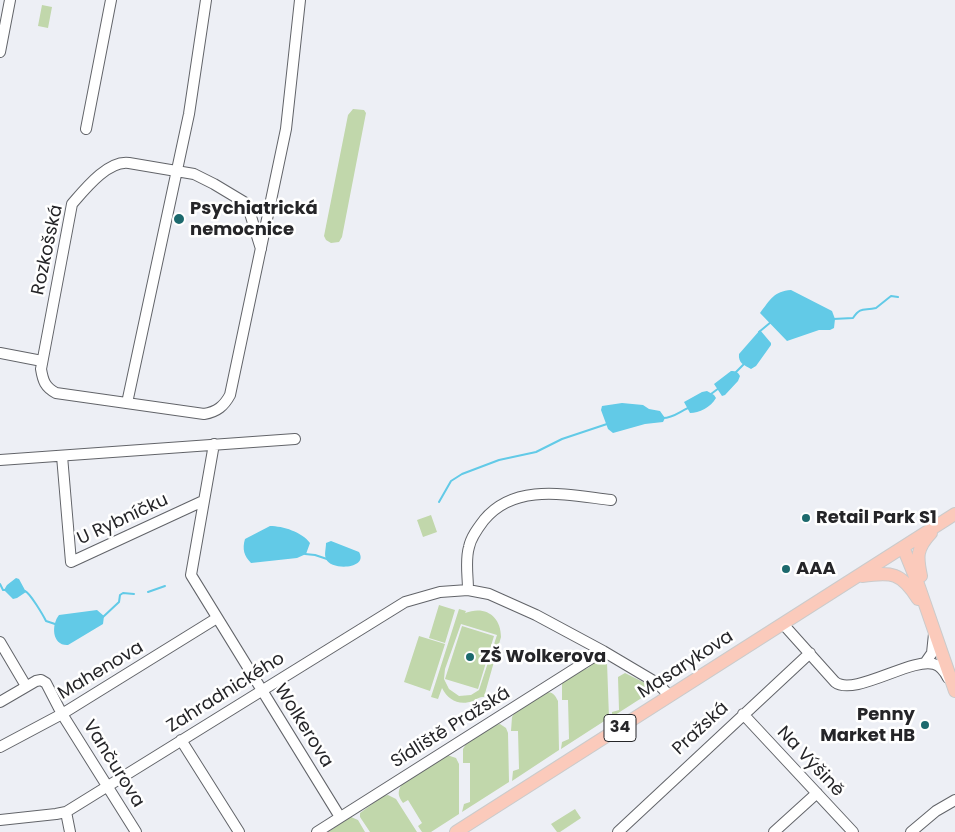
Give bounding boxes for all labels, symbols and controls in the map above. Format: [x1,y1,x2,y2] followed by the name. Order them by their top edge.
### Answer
[190,198,318,240] place label: Psychiatrická nemocnice
[28,203,68,297] street label: Rozkošská
[172,212,186,226] marker: Psychiatrická nemocnice
[74,490,172,550] street label: U Rybníčku
[816,507,937,529] place label: Retail Park S1
[800,512,812,524] marker: Retail Park S1
[796,558,836,580] place label: AAA
[780,563,792,575] marker: AAA
[634,626,738,704] street label: Masarykova
[54,637,148,705] street label: Mahenova
[480,646,606,668] place label: ZŠ Wolkerova
[163,648,289,738] street label: Zahradnického
[464,651,476,663] marker: ZŠ Wolkerova
[269,680,337,772] street label: Wolkerova
[387,683,515,773] street label: Sídliště Pražská
[669,698,733,760] street label: Pražská
[820,704,915,746] place label: Penny Market HB
[604,714,636,741] road number: 34
[78,716,148,812] street label: Vančurova
[919,719,931,731] marker: Penny Market HB
[772,722,848,802] street label: Na Výšině

